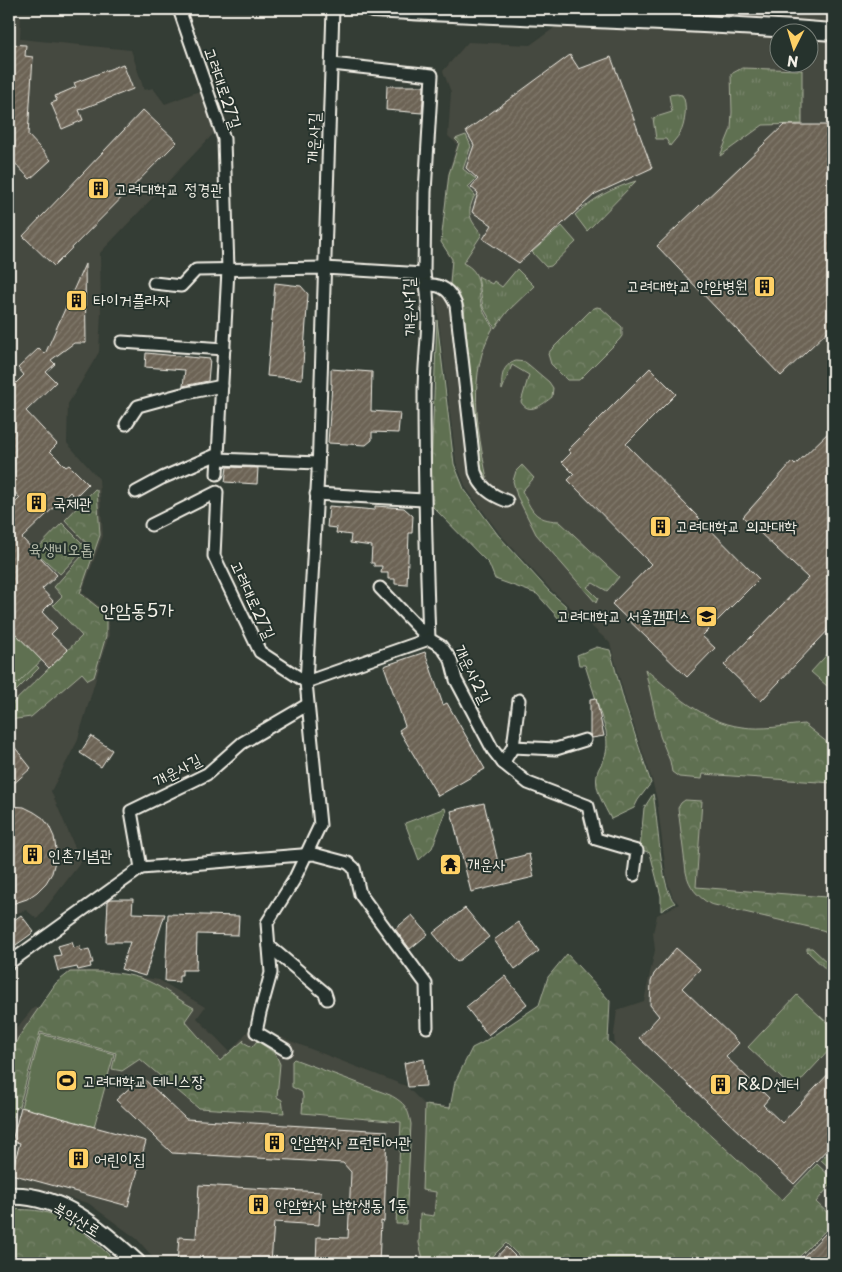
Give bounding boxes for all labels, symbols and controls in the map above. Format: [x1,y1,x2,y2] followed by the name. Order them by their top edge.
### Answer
[770,22,820,72] north arrow
[199,44,249,132] street label: 고려대로27길
[786,51,799,72] text: N
[299,112,325,164] street label: 개운사길
[115,176,223,200] place label: 고려대학교 정경관
[87,177,111,201] building icon: 고려대학교 정경관
[627,273,748,297] place label: 고려대학교 안암병원
[752,274,776,298] building icon: 고려대학교 안암병원
[395,277,421,337] street label: 개운사1길
[93,287,170,311] place label: 타이거플라자
[65,288,89,312] building icon: 타이거플라자
[53,490,92,514] place label: 국제관
[25,491,49,515] building icon: 국제관
[676,513,797,537] place label: 고려대학교 의과대학
[648,514,672,538] building icon: 고려대학교 의과대학
[29,536,93,560] park label: 육생비오톱
[225,556,283,643] street label: 고려대로27길
[100,595,174,623] district label: 안암동5가
[557,603,691,627] place label: 고려대학교 서울캠퍼스
[695,604,719,628] school or university icon: 고려대학교 서울캠퍼스
[449,640,499,707] street label: 개운사2길
[148,746,205,792] street label: 개운사길
[48,842,113,866] place label: 인촌기념관
[20,843,44,867] building icon: 인촌기념관
[467,851,506,875] place label: 개운사
[439,852,463,876] temple icon: 개운사
[83,1068,204,1092] place label: 고려대학교 테니스장
[55,1069,79,1093] sports icon: 고려대학교 테니스장
[737,1071,799,1095] place label: R&D센터
[709,1072,733,1096] building icon: R&D센터
[290,1129,411,1153] place label: 안암학사 프런티어관
[262,1130,286,1154] building icon: 안암학사 프런티어관
[94,1146,146,1170] place label: 어린이집
[66,1147,90,1171] building icon: 어린이집
[275,1192,408,1216] place label: 안암학사 남학생동 1동
[247,1193,271,1217] building icon: 안암학사 남학생동 1동
[49,1195,106,1242] street label: 북악산로

